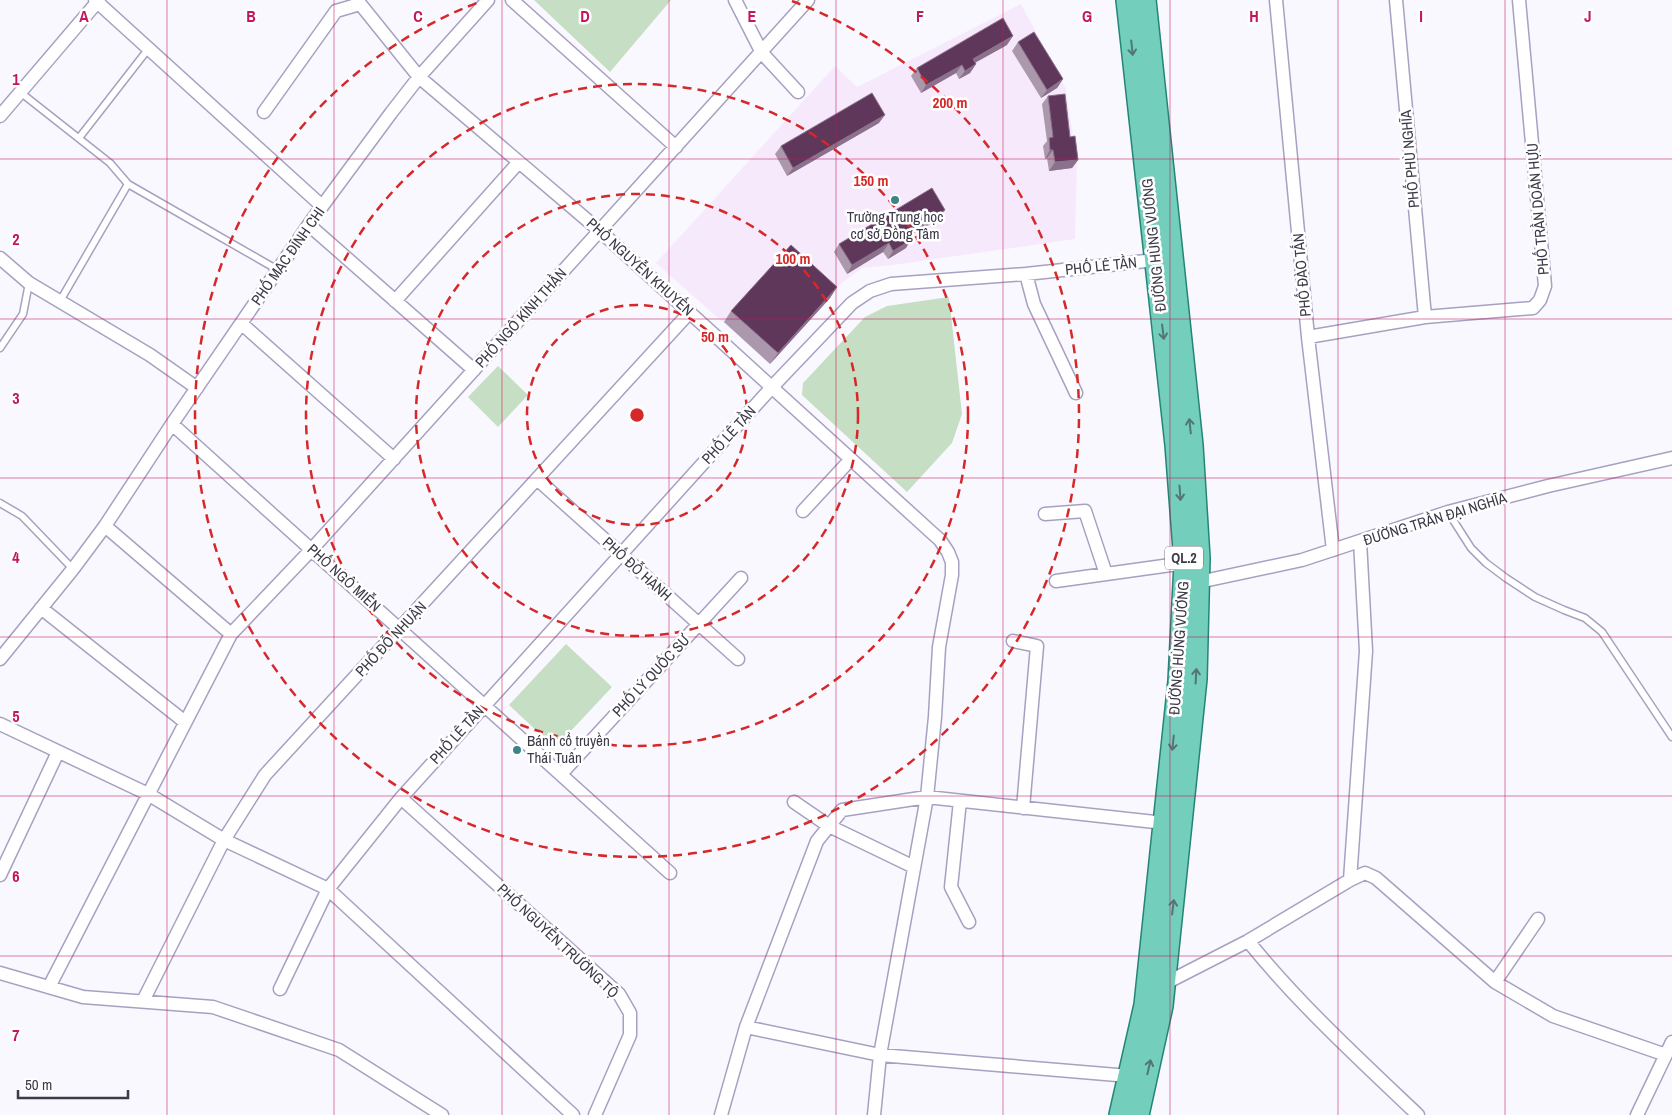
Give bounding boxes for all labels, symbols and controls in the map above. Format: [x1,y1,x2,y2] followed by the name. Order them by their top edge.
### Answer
[79,5,89,27] text: A
[246,5,256,27] text: B
[413,5,423,27] text: C
[580,5,590,27] text: D
[748,5,757,27] text: E
[916,5,924,27] text: F
[1082,5,1092,27] text: G
[1249,5,1259,27] text: H
[1419,5,1423,27] text: I
[1584,5,1592,27] text: J
[1127,40,1137,56] one-way arrow
[12,68,20,90] text: 1
[933,92,967,113] text: 200 m
[1395,108,1424,209] street label: PHỐ PHÙ NGHĨA
[1521,142,1554,276] street label: PHỐ TRẦN DOÃN HỰU
[854,170,888,191] text: 150 m
[1136,177,1171,313] street label: ĐƯỜNG HÙNG VƯƠNG
[889,194,901,206] marker: Trường Trung học cơ sở Đồng Tâm
[246,202,329,309] street label: PHỐ MẠC ĐĨNH CHI
[847,206,943,244] place label: Trường Trung học cơ sở Đồng Tâm
[582,213,698,320] street label: PHỐ NGUYỄN KHUYẾN
[12,228,20,250] text: 2
[1287,232,1316,318] street label: PHỐ ĐÀO TẤN
[776,248,810,269] text: 100 m
[1064,251,1138,280] street label: PHỐ LÊ TẦN
[470,263,571,372] street label: PHỐ NGÔ KÍNH THẦN
[1158,323,1168,339] one-way arrow
[701,326,729,347] text: 50 m
[12,387,20,409] text: 3
[697,401,761,468] street label: PHỐ LÊ TẦN
[628,406,646,424] centre of rings
[1185,418,1195,434] one-way arrow
[1175,485,1184,501] one-way arrow
[1361,487,1510,550] street label: ĐƯỜNG TRẦN ĐẠI NGHĨA
[598,532,677,605] street label: PHỐ ĐỖ HÀNH
[303,539,386,616] street label: PHỐ NGÔ MIỄN
[12,546,20,568] text: 4
[1165,546,1203,570] road number: QL.2
[1163,580,1194,716] street label: ĐƯỜNG HÙNG VƯƠNG
[350,597,431,681] street label: PHỐ ĐỖ NHUẬN
[607,629,695,721] street label: PHỐ LÝ QUỐC SƯ
[1191,668,1200,684] one-way arrow
[425,701,489,768] street label: PHỐ LÊ TẦN
[12,705,20,727] text: 5
[527,730,610,768] place label: Bánh cổ truyền Thái Tuân
[1168,734,1177,750] one-way arrow
[511,744,523,756] marker: Bánh cổ truyền Thái Tuân
[12,865,20,887] text: 6
[493,879,624,1003] street label: PHỐ NGUYỄN TRƯỜNG TỘ
[1168,899,1178,915] one-way arrow
[12,1024,20,1046] text: 7
[1145,1060,1154,1076] one-way arrow
[18,1068,128,1100] scale bar
[25,1074,52,1095] text: 50 m

